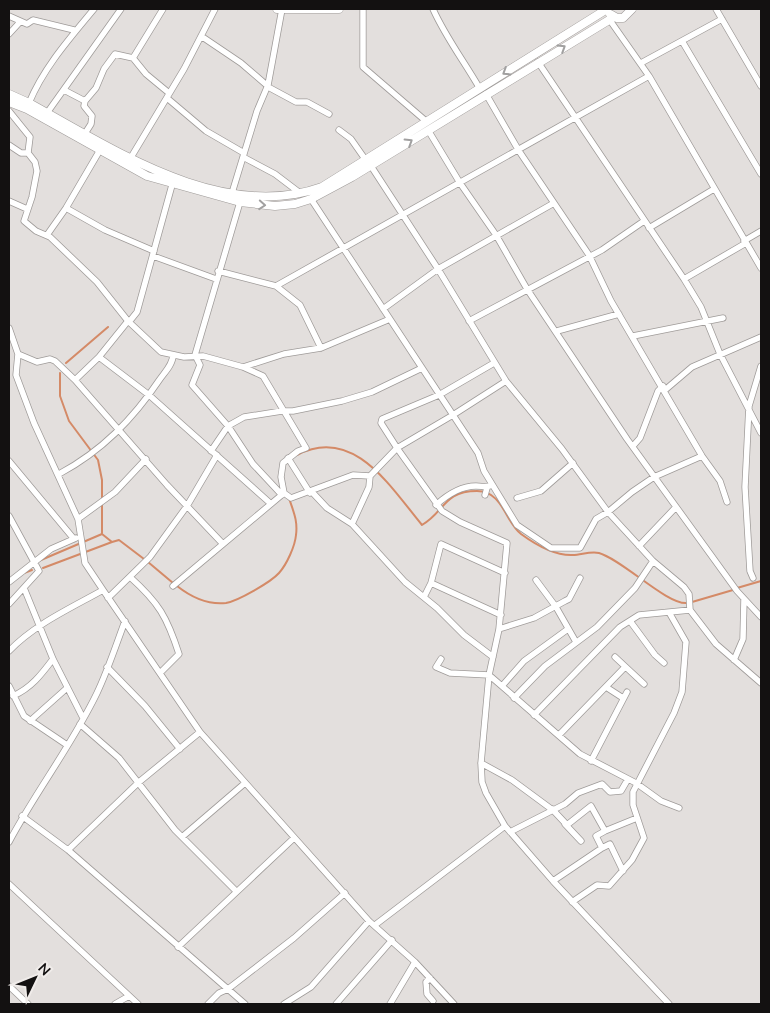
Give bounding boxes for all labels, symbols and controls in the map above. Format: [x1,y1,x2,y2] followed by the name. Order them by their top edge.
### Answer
[556,44,565,54] one-way arrow
[503,66,512,76] one-way arrow
[403,139,412,149] one-way arrow
[259,199,267,210] one-way arrow
[10,953,60,1003] north arrow
[34,959,55,979] text: N

